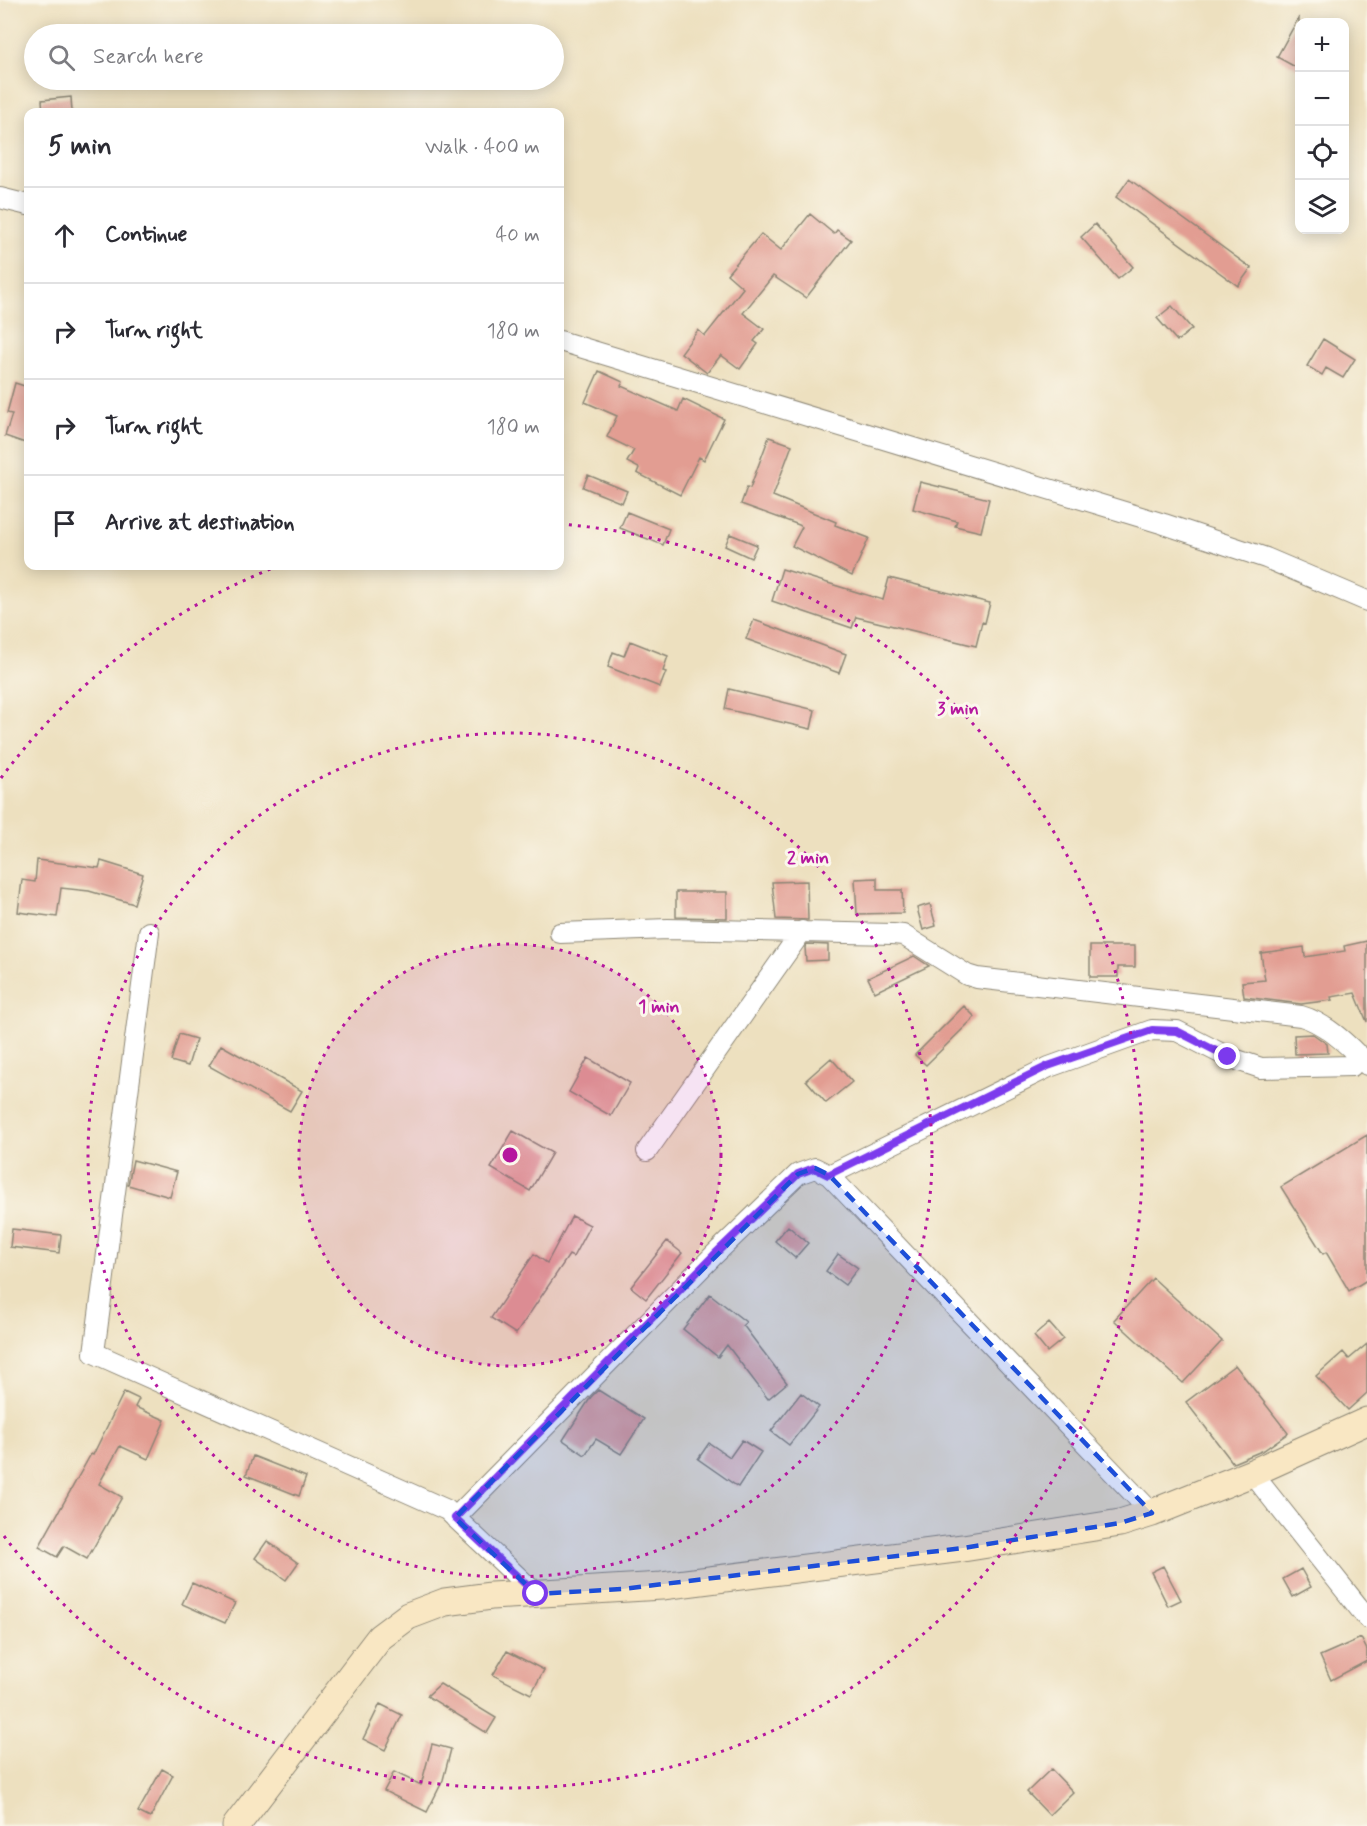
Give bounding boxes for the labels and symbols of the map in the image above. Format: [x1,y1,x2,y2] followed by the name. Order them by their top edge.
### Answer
[937,697,979,721] text: 3 min
[787,846,829,870] text: 2 min
[638,995,680,1019] text: 1 min
[1214,1043,1240,1069] route end
[500,1145,520,1165] centre of rings
[522,1580,548,1606] route start

